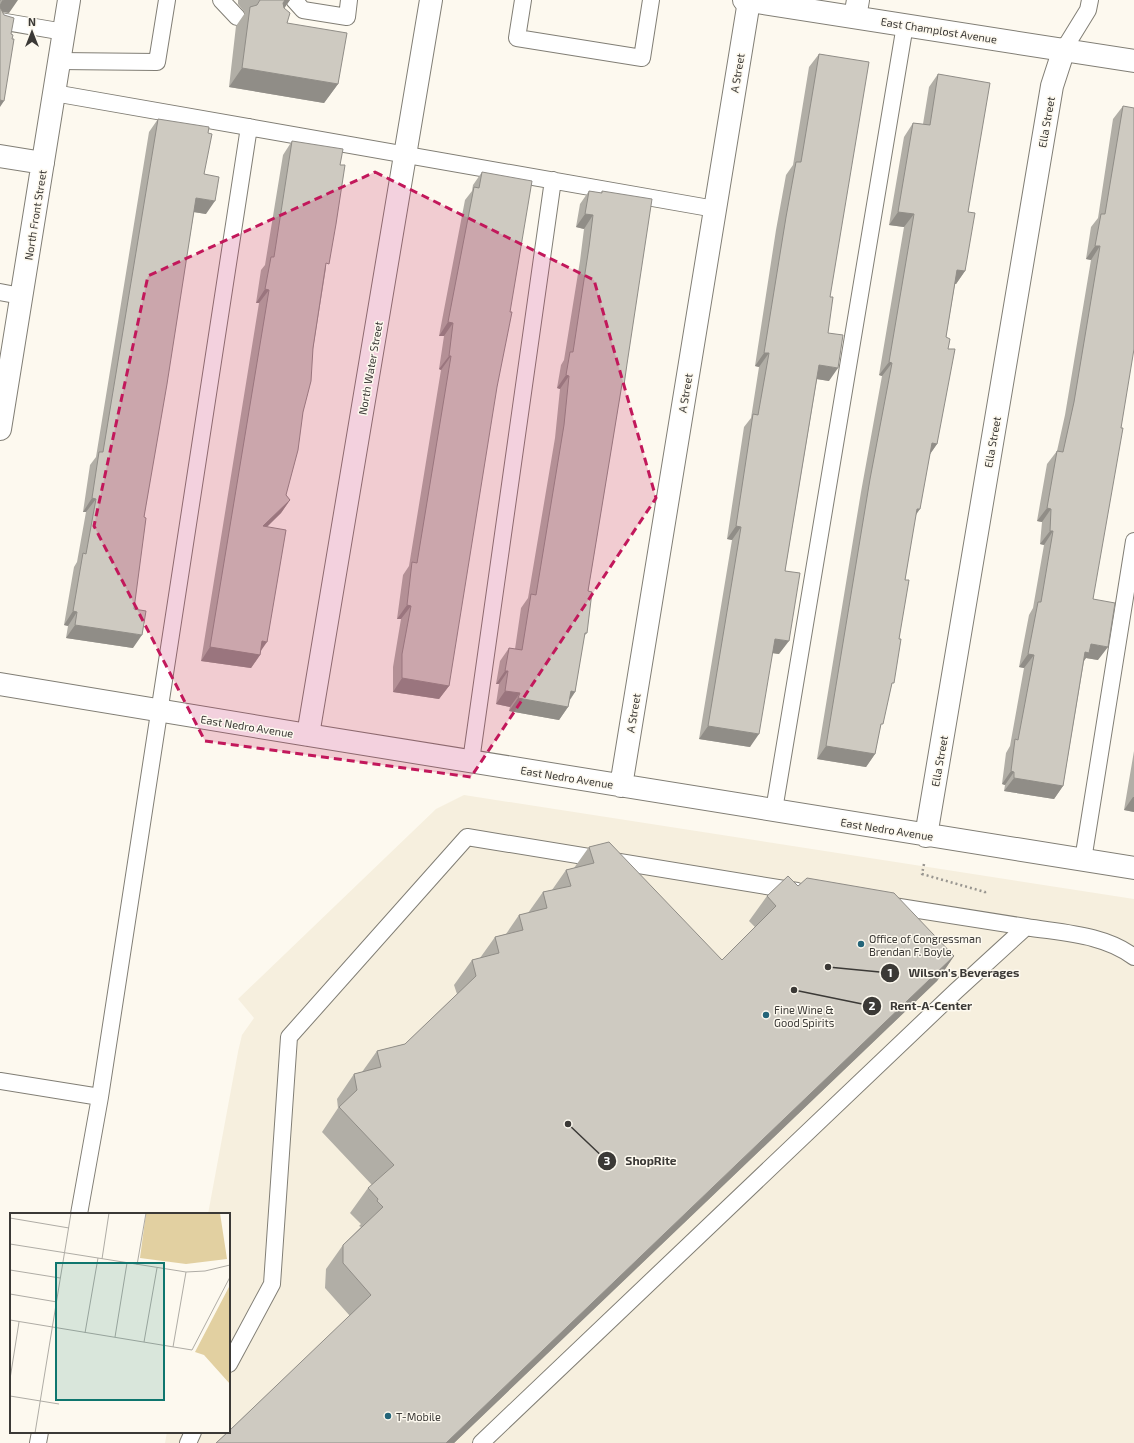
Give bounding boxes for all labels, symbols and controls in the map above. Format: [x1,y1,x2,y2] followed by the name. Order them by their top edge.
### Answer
[12,12,52,52] north arrow
[880,14,998,46] street label: East Champlost Avenue
[28,15,36,28] text: N
[727,52,747,94] street label: A Street
[1035,95,1057,149] street label: Ella Street
[21,169,49,261] street label: North Front Street
[355,320,385,416] street label: North Water Street
[675,372,695,414] street label: A Street
[981,415,1003,469] street label: Ella Street
[623,692,643,734] street label: A Street
[200,712,295,740] street label: East Nedro Avenue
[928,734,950,788] street label: Ella Street
[520,763,615,791] street label: East Nedro Avenue
[840,815,935,843] street label: East Nedro Avenue
[869,932,981,958] place label: Office of Congressman Brendan F. Boyle
[856,939,866,949] marker: Office of Congressman Brendan F. Boyle
[880,961,1027,985] callout: Wilson's Beverages
[887,965,893,979] text: 1
[909,965,1019,979] text: Wilson's Beverages
[862,994,981,1018] callout: Rent-A-Center
[869,998,876,1012] text: 2
[890,998,972,1012] text: Rent-A-Center
[774,1003,835,1029] place label: Fine Wine & Good Spirits
[761,1010,771,1020] marker: Fine Wine & Good Spirits
[597,1149,685,1173] callout: ShopRite
[604,1153,611,1167] text: 3
[625,1153,677,1167] text: ShopRite
[10,1213,230,1433] inset map
[396,1410,441,1423] place label: T-Mobile
[383,1411,393,1421] marker: T-Mobile

